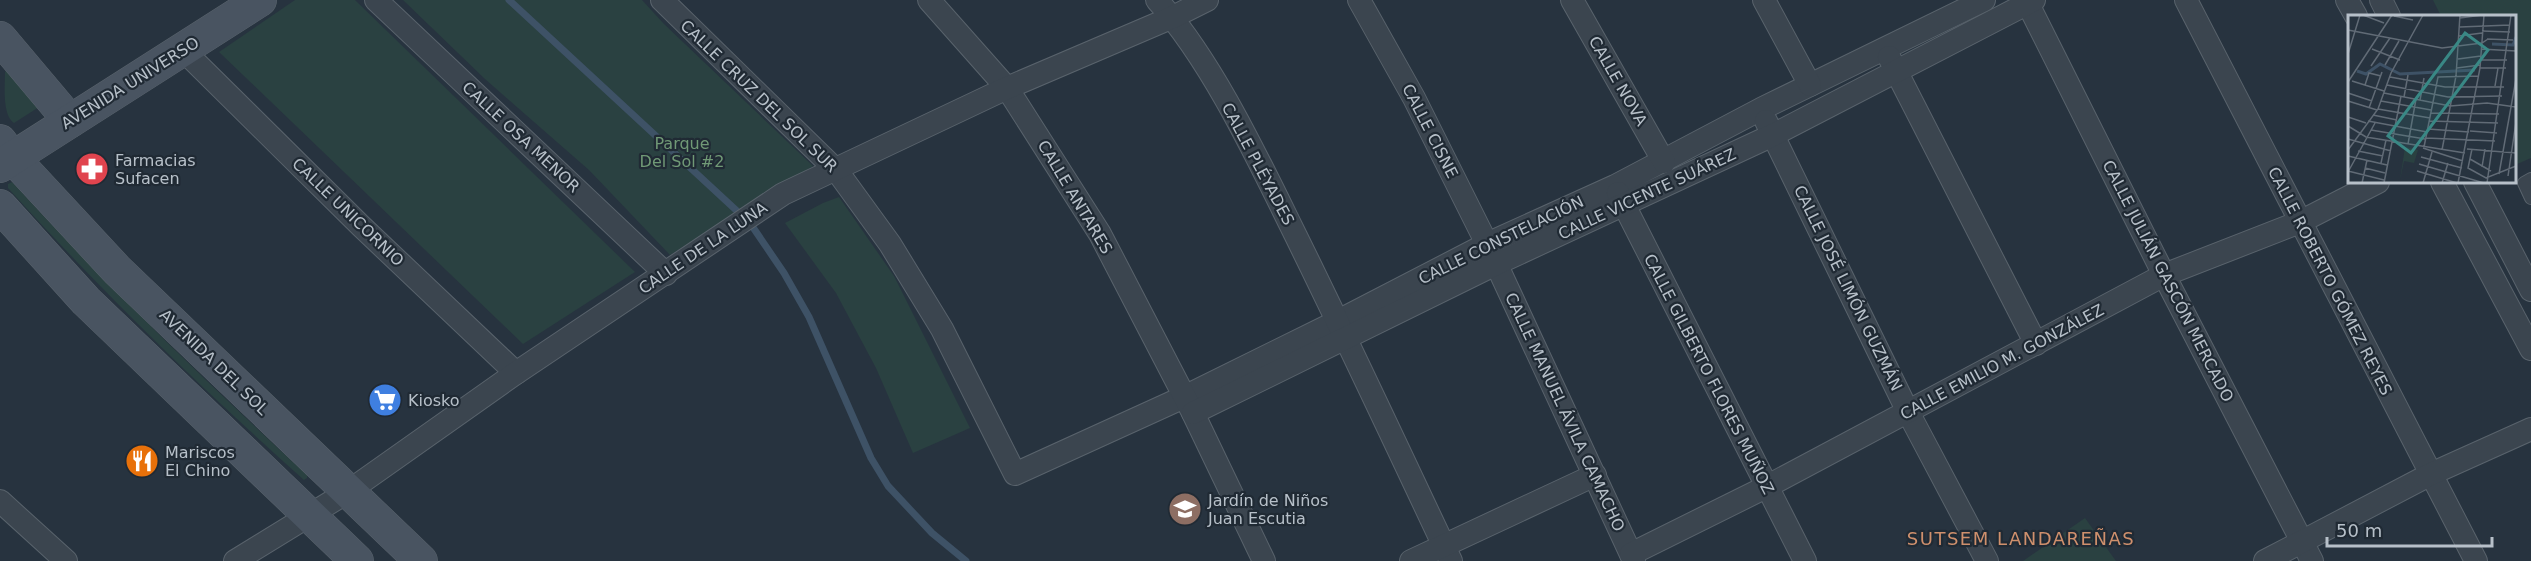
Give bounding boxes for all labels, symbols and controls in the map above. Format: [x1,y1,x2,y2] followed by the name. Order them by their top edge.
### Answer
[2348,15,2516,183] inset map
[676,16,842,176] street label: CALLE CRUZ DEL SOL SUR
[58,33,202,133] street label: AVENIDA UNIVERSO
[1585,33,1651,129] street label: CALLE NOVA
[458,78,584,196] street label: CALLE OSA MENOR
[1398,81,1462,181] street label: CALLE CISNE
[1218,100,1298,228] street label: CALLE PLÉYADES
[640,134,724,171] park label: Parque Del Sol #2
[1034,137,1116,257] street label: CALLE ANTARES
[1555,144,1739,244] street label: CALLE VICENTE SUÁREZ
[74,151,110,187] pharmacy icon: Farmacias Sufacen
[115,151,196,188] place label: Farmacias Sufacen
[288,154,408,270] street label: CALLE UNICORNIO
[2099,157,2237,405] street label: CALLE JULIÁN GASCÓN MERCADO
[2264,164,2396,398] street label: CALLE ROBERTO GÓMEZ REYES
[1790,182,1906,394] street label: CALLE JOSÉ LIMÓN GUZMÁN
[1415,192,1587,288] street label: CALLE CONSTELACIÓN
[635,198,771,298] street label: CALLE DE LA LUNA
[1640,251,1778,497] street label: CALLE GILBERTO FLORES MUÑOZ
[1501,290,1629,534] street label: CALLE MANUEL ÁVILA CAMACHO
[1897,300,2107,424] street label: CALLE EMILIO M. GONZÁLEZ
[156,305,272,419] street label: AVENIDA DEL SOL
[367,382,403,418] supermarket icon: Kiosko
[408,391,460,410] place label: Kiosko
[124,443,160,479] restaurant icon: Mariscos El Chino
[165,443,235,480] place label: Mariscos El Chino
[1167,491,1203,527] school or university icon: Jardín de Niños Juan Escutia
[1207,491,1328,528] place label: Jardín de Niños Juan Escutia
[2327,510,2492,548] scale bar
[2336,520,2382,541] text: 50 m
[1907,528,2135,549] district label: SUTSEM LANDAREÑAS

